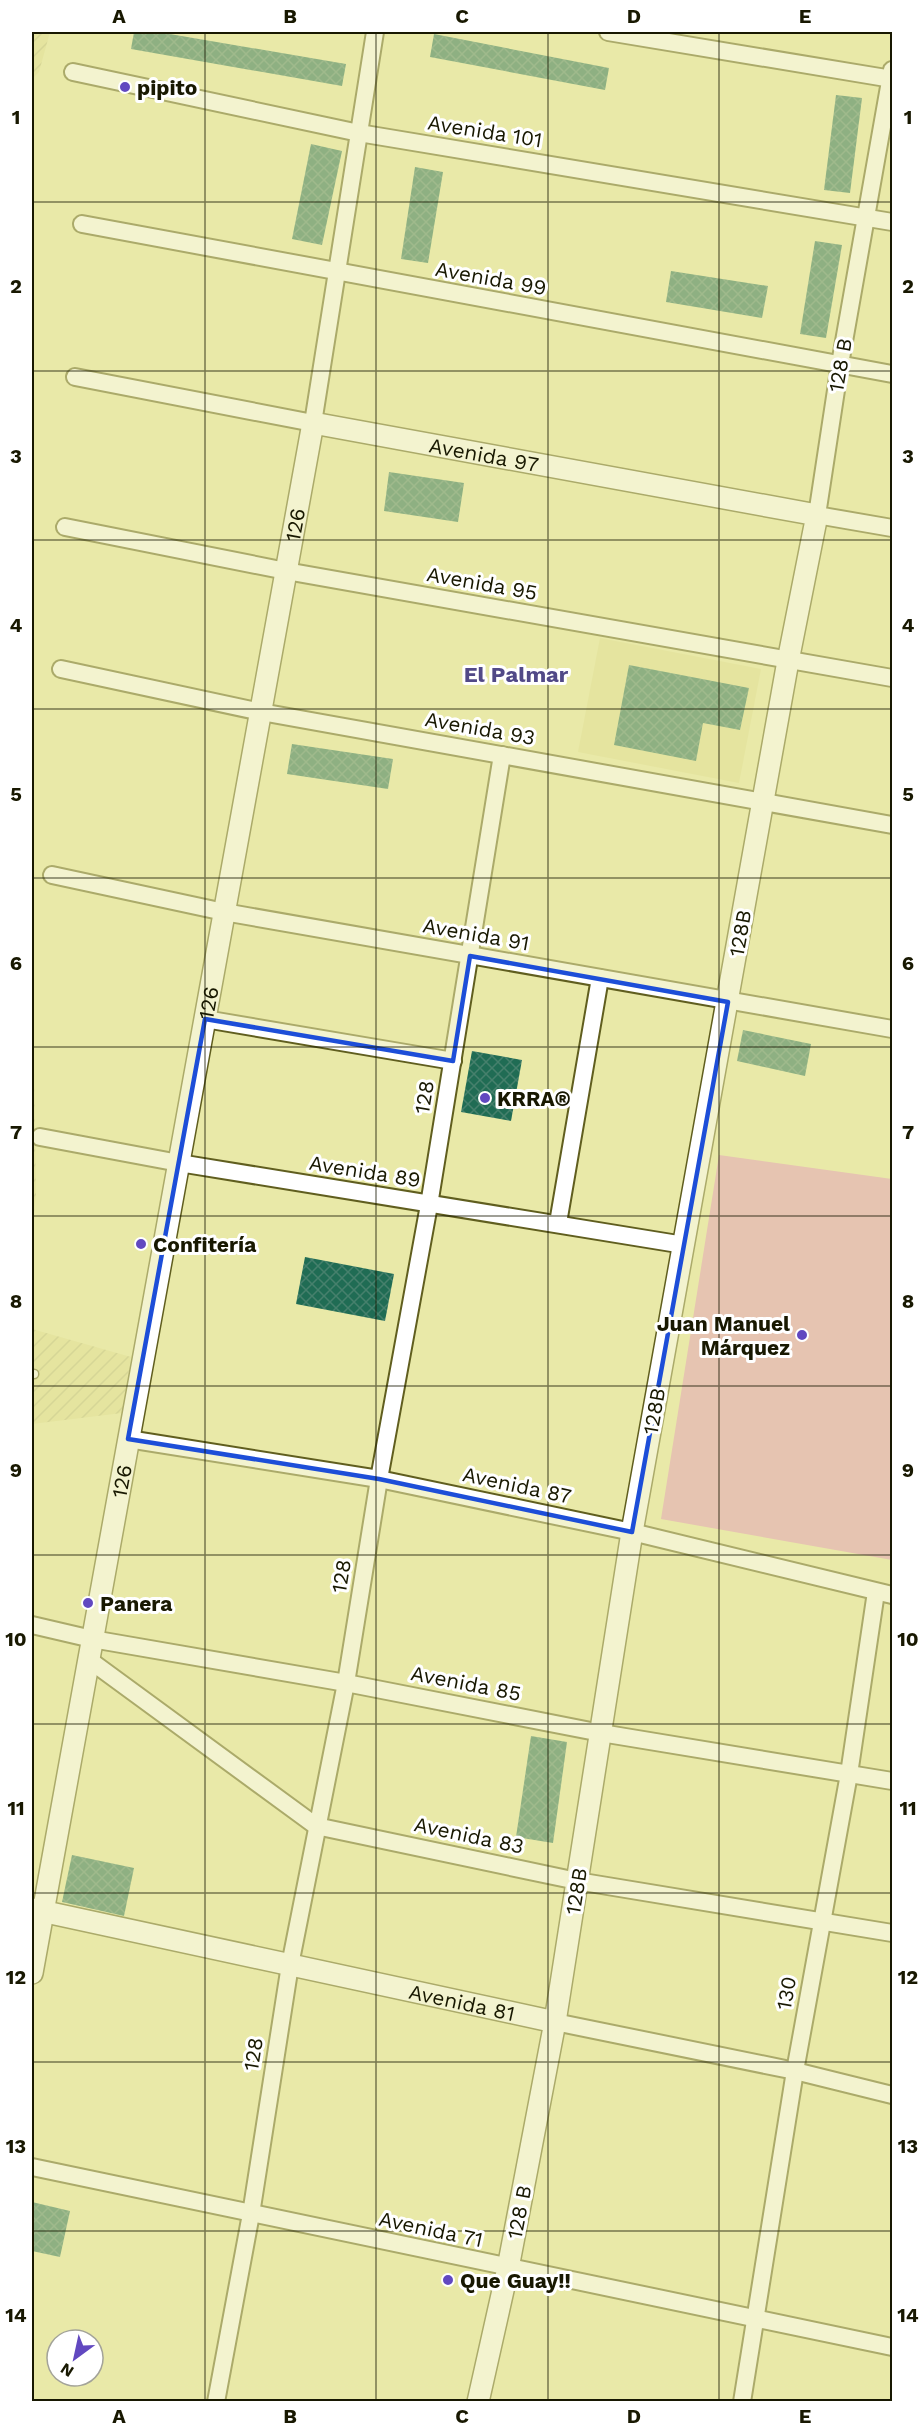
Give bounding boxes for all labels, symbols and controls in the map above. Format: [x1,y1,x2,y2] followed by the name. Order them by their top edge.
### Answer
[112,4,126,28] text: A
[283,4,297,28] text: B
[455,4,469,28] text: C
[627,4,641,28] text: D
[799,4,811,28] text: E
[137,75,197,100] place label: pipito
[118,80,132,94] marker: pipito
[12,105,20,129] text: 1
[904,105,912,129] text: 1
[426,110,544,152] street label: Avenida 101
[433,256,549,300] street label: Avenida 99
[10,274,22,298] text: 2
[902,274,914,298] text: 2
[823,336,857,394] street label: 128 B
[427,432,541,476] street label: Avenida 97
[10,444,22,468] text: 3
[902,444,914,468] text: 3
[279,506,310,543] street label: 126
[425,561,539,605] street label: Avenida 95
[10,613,23,637] text: 4
[902,613,915,637] text: 4
[464,662,569,687] district label: El Palmar
[423,706,537,750] street label: Avenida 93
[10,782,22,806] text: 5
[902,782,914,806] text: 5
[724,908,756,958] street label: 128B
[421,912,531,956] street label: Avenida 91
[10,951,22,975] text: 6
[902,951,914,975] text: 6
[193,984,223,1021] street label: 126
[409,1079,439,1115] street label: 128
[497,1086,571,1111] place label: KRRA®
[478,1091,492,1105] marker: KRRA®
[10,1120,22,1144] text: 7
[902,1120,914,1144] text: 7
[308,1150,422,1192] street label: Avenida 89
[153,1232,257,1257] place label: Confitería
[134,1237,148,1251] marker: Confitería
[10,1289,22,1313] text: 8
[902,1289,914,1313] text: 8
[657,1311,790,1360] place label: Juan Manuel Márquez
[795,1328,809,1342] marker: Juan Manuel Márquez
[638,1386,670,1436] street label: 128B
[10,1458,22,1482] text: 9
[902,1458,914,1482] text: 9
[460,1461,574,1509] street label: Avenida 87
[106,1462,136,1500] street label: 126
[326,1558,356,1594] street label: 128
[100,1591,173,1616] place label: Panera
[81,1596,95,1610] marker: Panera
[5,1627,27,1651] text: 10
[897,1627,919,1651] text: 10
[409,1660,523,1706] street label: Avenida 85
[7,1796,25,1820] text: 11
[899,1796,917,1820] text: 11
[412,1811,526,1859] street label: Avenida 83
[560,1866,592,1916] street label: 128B
[6,1965,26,1989] text: 12
[898,1965,918,1989] text: 12
[771,1974,801,2012] street label: 130
[407,1978,517,2026] street label: Avenida 81
[238,2036,268,2072] street label: 128
[6,2134,26,2158] text: 13
[898,2134,918,2158] text: 13
[502,2183,536,2241] street label: 128 B
[377,2206,485,2252] street label: Avenida 71
[460,2268,571,2293] place label: Que Guay!!
[441,2273,455,2287] marker: Que Guay!!
[5,2303,27,2327] text: 14
[897,2303,919,2327] text: 14
[45,2328,105,2388] north arrow
[57,2359,77,2381] text: N
[112,2404,126,2428] text: A
[283,2404,297,2428] text: B
[455,2404,469,2428] text: C
[627,2404,641,2428] text: D
[799,2404,811,2428] text: E

